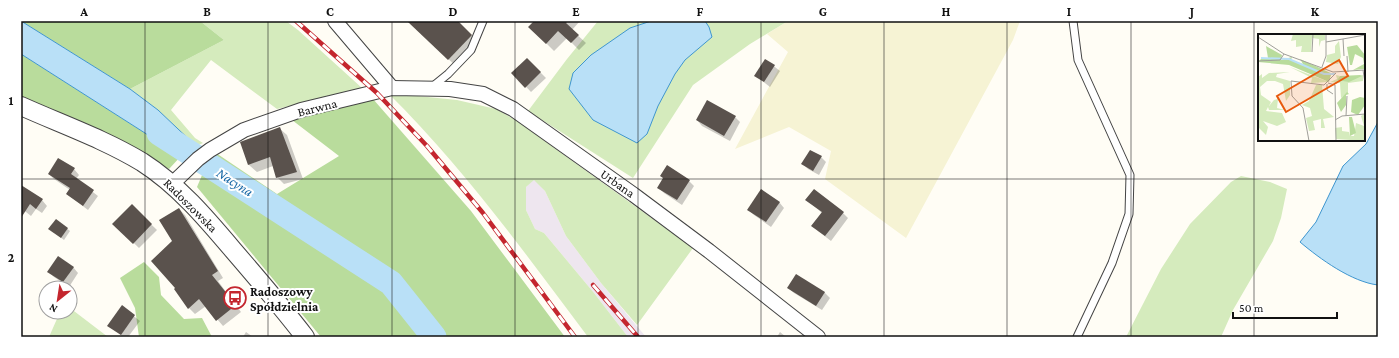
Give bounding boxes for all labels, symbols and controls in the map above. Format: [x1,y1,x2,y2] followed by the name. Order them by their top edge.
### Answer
[79,4,88,19] text: A
[203,4,211,19] text: B
[326,4,334,19] text: C
[449,4,458,19] text: D
[572,4,580,19] text: E
[697,4,704,19] text: F
[819,4,827,19] text: G
[942,4,951,19] text: H
[1067,4,1071,19] text: I
[1188,4,1194,19] text: J
[1311,4,1320,19] text: K
[1258,34,1365,141] inset map
[9,93,14,108] text: 1
[296,95,339,120] street label: Barwna
[214,164,257,200] water label: Nacyna
[598,166,638,201] street label: Urbana
[161,175,221,235] street label: Radoszowska
[8,250,15,265] text: 2
[38,280,78,320] north arrow
[250,284,319,314] place label: Radoszowy Spółdzielnia
[222,285,248,311] bus stop icon: Radoszowy Spółdzielnia
[1233,294,1337,320] scale bar
[46,301,59,316] text: N
[1239,301,1264,315] text: 50 m

